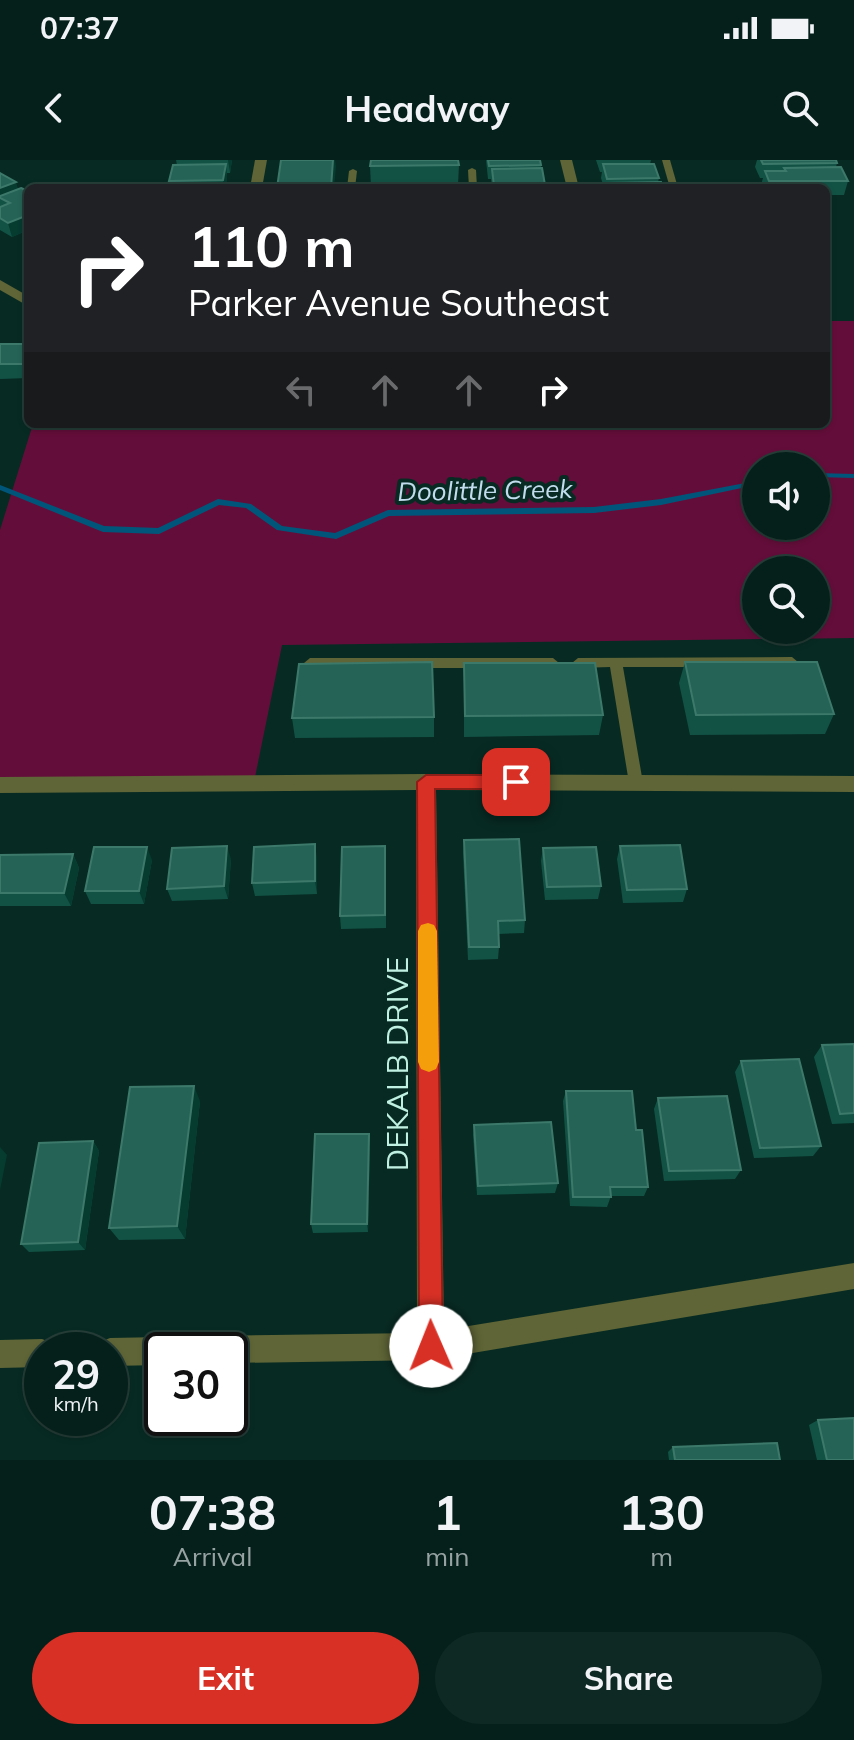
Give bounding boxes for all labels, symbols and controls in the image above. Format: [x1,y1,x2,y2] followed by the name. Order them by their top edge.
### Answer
[40,9,119,47] text: 07:37
[32,86,76,130] icon: back
[344,86,510,131] text: Headway
[778,86,822,130] icon: search
[188,211,355,281] text: 110 m
[56,216,160,320] icon: right
[188,280,609,325] text: Parker Avenue Southeast
[279,368,323,412] icon: left
[363,368,407,412] icon: ahead
[447,368,491,412] icon: ahead
[531,368,575,412] icon: right
[742,452,830,644] map controls
[742,452,830,540] button: sound
[397,472,573,508] water label: Doolittle Creek
[742,556,830,644] button: search
[482,748,550,816] pin
[494,760,538,804] icon: arrive
[378,957,416,1171] street label: DEKALB DRIVE
[389,1304,473,1388] position arrow
[144,1332,248,1436] speed limit sign: 30
[52,1349,100,1399] text: 29
[53,1391,99,1416] text: km/h
[149,1482,276,1542] text: 07:38
[433,1482,462,1542] text: 1
[619,1482,705,1542] text: 130
[173,1540,252,1573] text: Arrival
[425,1540,469,1573] text: min
[650,1540,673,1573] text: m
[32,1632,419,1724] button: Exit
[435,1632,822,1724] button: Share

